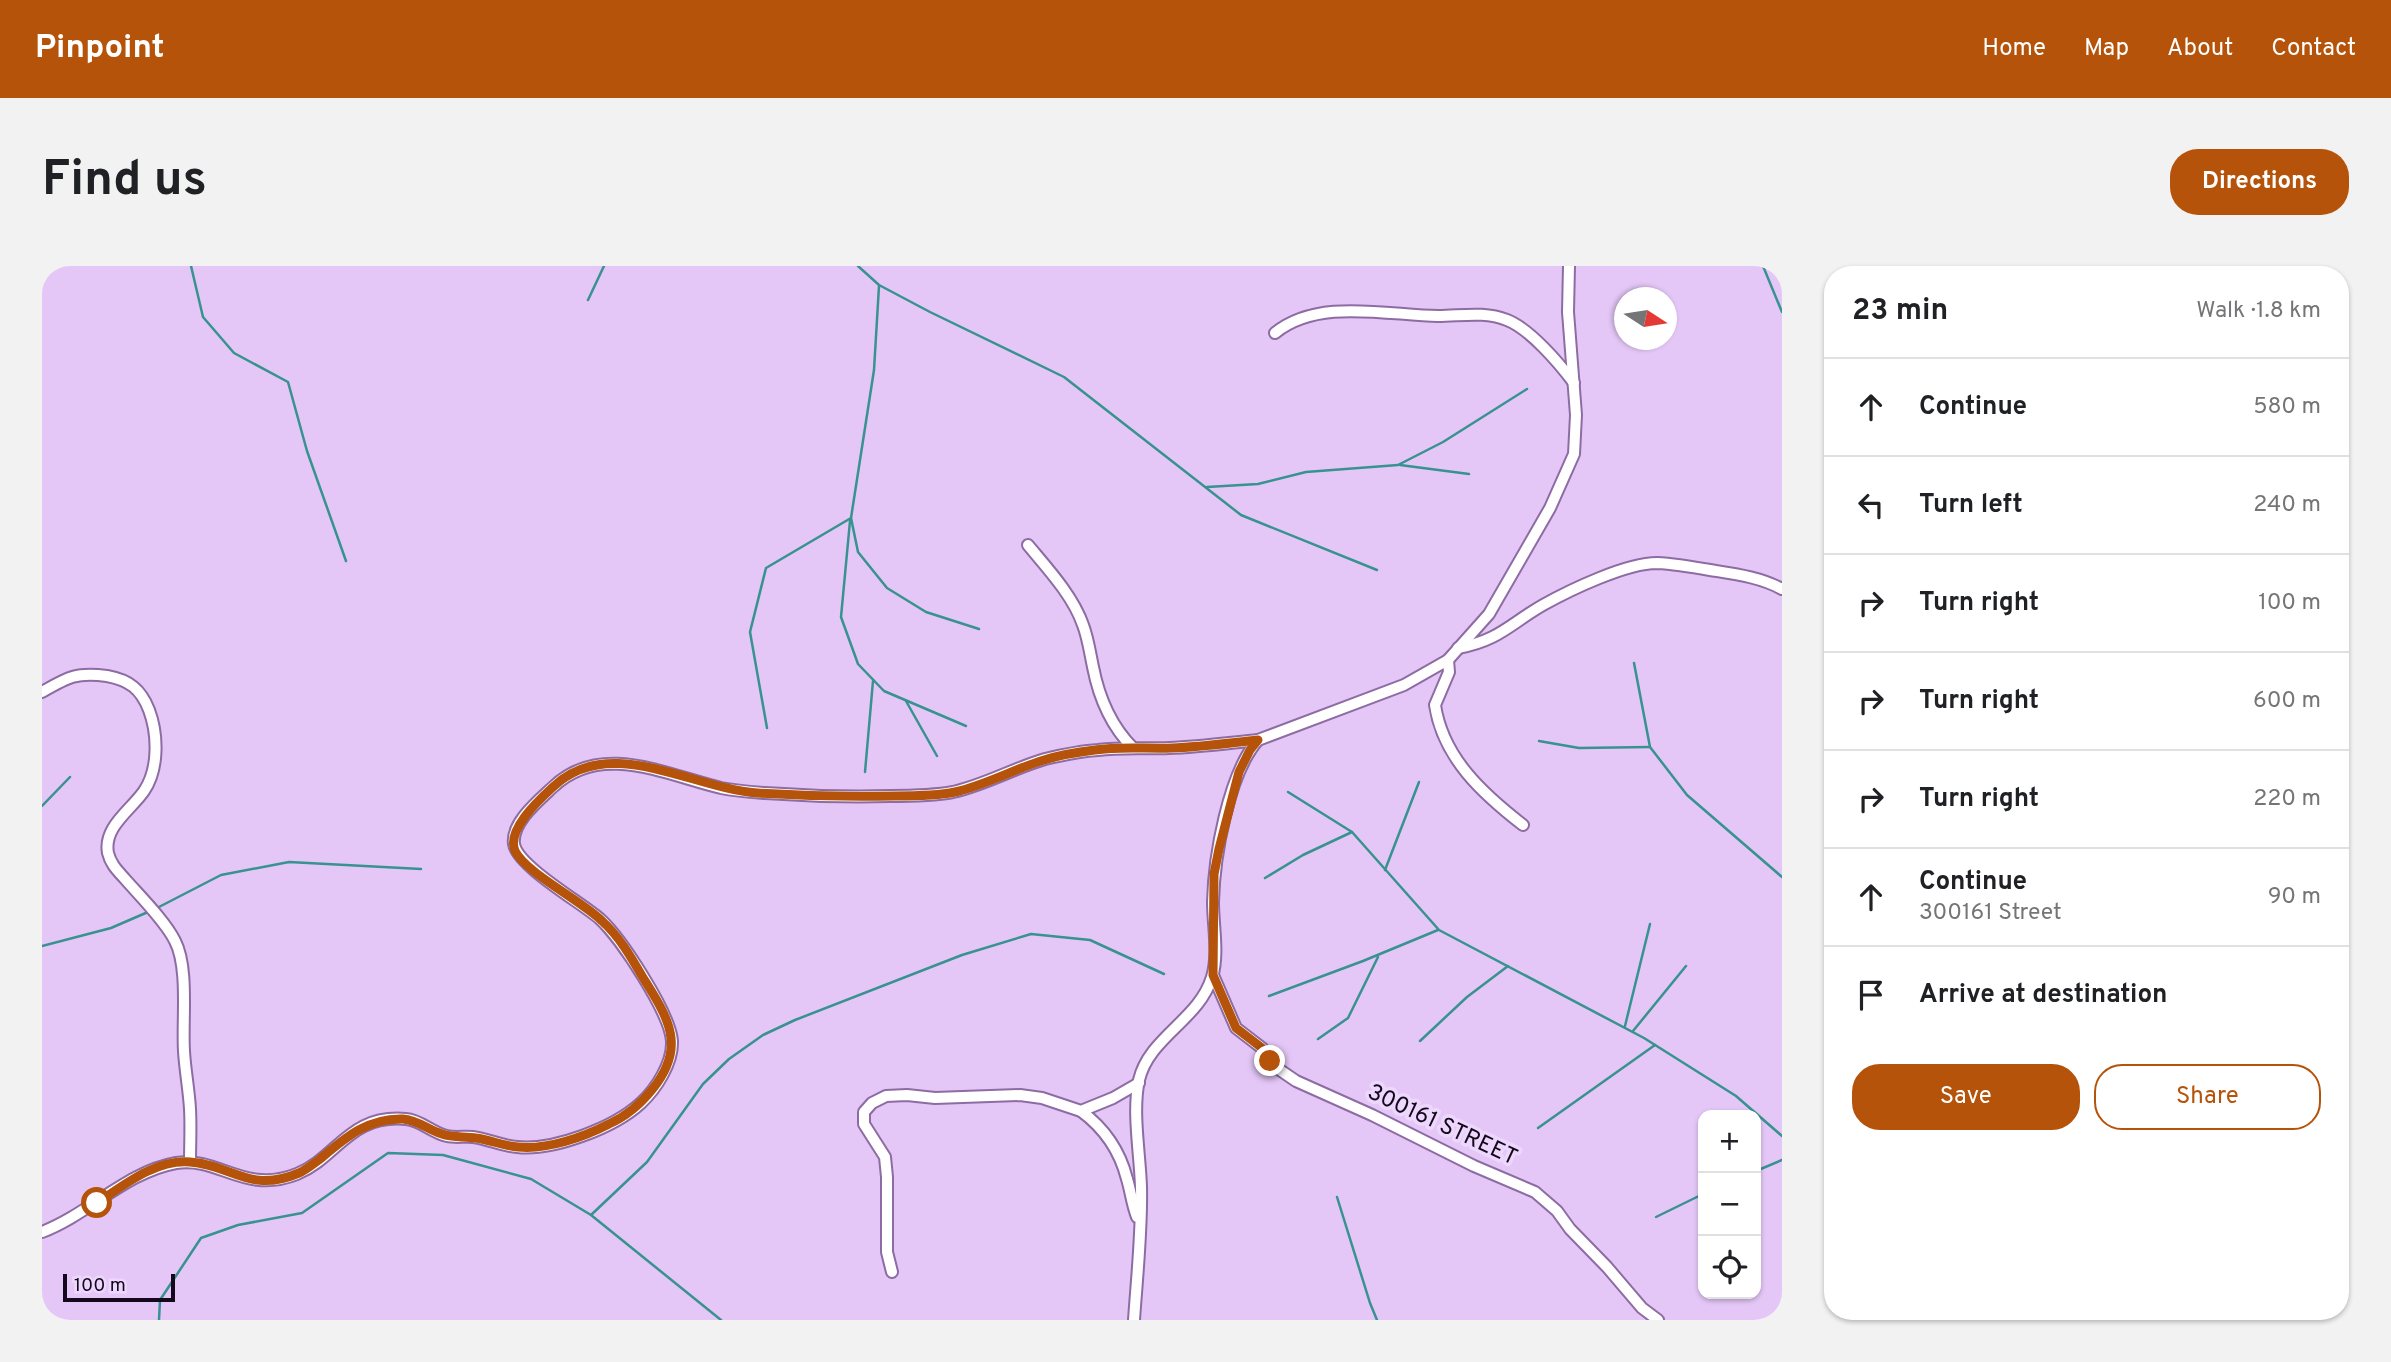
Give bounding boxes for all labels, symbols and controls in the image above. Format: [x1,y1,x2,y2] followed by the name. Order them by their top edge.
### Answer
[35,28,164,70] text: Pinpoint
[1982,34,2046,64] text: Home
[2084,34,2129,64] text: Map
[2167,34,2233,64] text: About
[2271,34,2356,64] text: Contact
[2170,149,2349,215] button: Directions
[42,151,207,213] text: Find us
[1614,287,1677,350] north arrow
[1852,293,1948,330] text: 23 min
[2196,297,2321,326] text: Walk · 1.8 km
[1852,388,1890,426] icon: ahead
[1919,391,2027,424] text: Continue
[2253,393,2321,422] text: 580 m
[1852,486,1890,524] icon: left
[1919,489,2023,522] text: Turn left
[2253,491,2321,520] text: 240 m
[1852,584,1890,622] icon: right
[1919,587,2039,620] text: Turn right
[2258,589,2321,618] text: 100 m
[1852,682,1890,720] icon: right
[1919,685,2039,718] text: Turn right
[2253,687,2321,716] text: 600 m
[1852,780,1890,818] icon: right
[1919,783,2039,816] text: Turn right
[2253,785,2321,814] text: 220 m
[1919,866,2027,899] text: Continue
[1852,878,1890,916] icon: ahead
[2268,883,2321,912] text: 90 m
[1919,899,2062,928] text: 300161 Street
[1852,976,1890,1014] icon: arrive
[1919,979,2167,1012] text: Arrive at destination
[1254,1045,1285,1076] route end
[1852,1064,2080,1130] button: Save
[2094,1064,2321,1130] button: Share
[1362,1079,1522,1173] street label: 300161 STREET
[1698,1110,1761,1299] map controls
[1698,1110,1761,1173] button: +
[1698,1173,1761,1236] button: −
[81,1187,112,1218] route start
[1698,1236,1761,1299] button: locate
[63,1271,175,1303] scale bar
[74,1274,126,1298] text: 100 m

